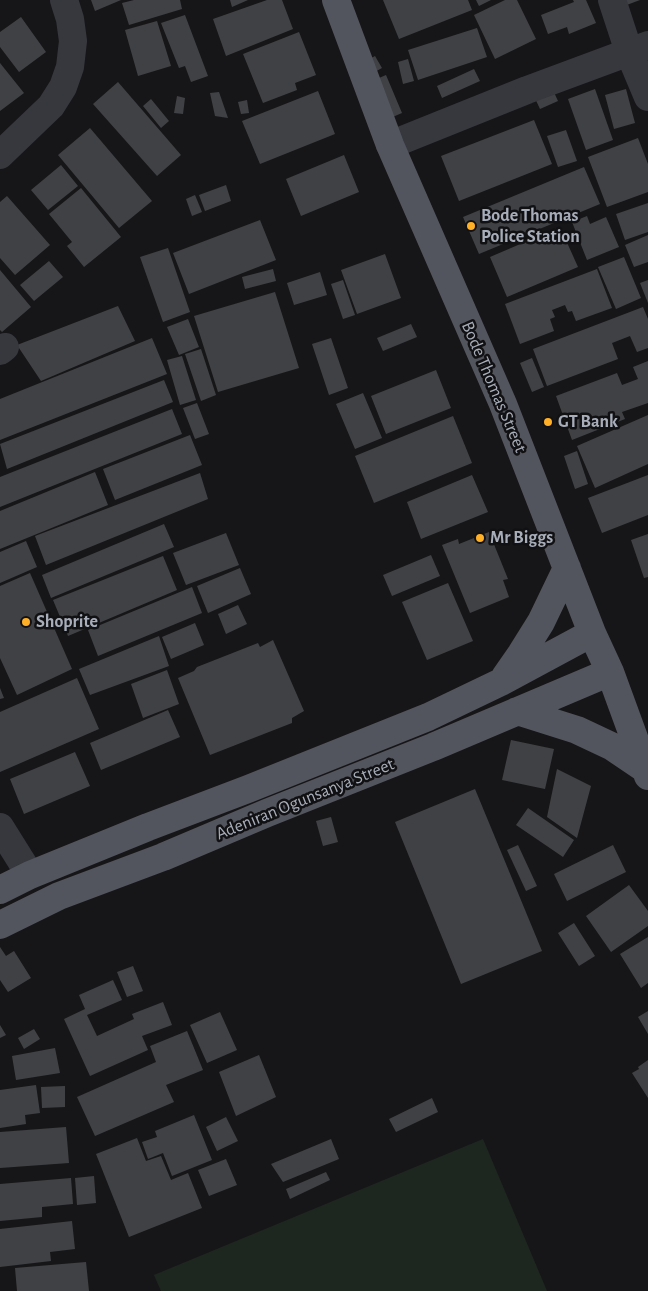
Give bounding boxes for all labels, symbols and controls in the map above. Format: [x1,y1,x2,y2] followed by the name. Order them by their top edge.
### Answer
[481,205,580,248] place label: Bode Thomas Police Station
[465,220,477,232] marker: Bode Thomas Police Station
[457,318,531,456] street label: Bode Thomas Street
[558,411,618,433] place label: GT Bank
[542,416,554,428] marker: GT Bank
[490,527,553,549] place label: Mr Biggs
[474,532,486,544] marker: Mr Biggs
[36,611,98,633] place label: Shoprite
[20,616,32,628] marker: Shoprite
[213,753,397,845] street label: Adeniran Ogunsanya Street

